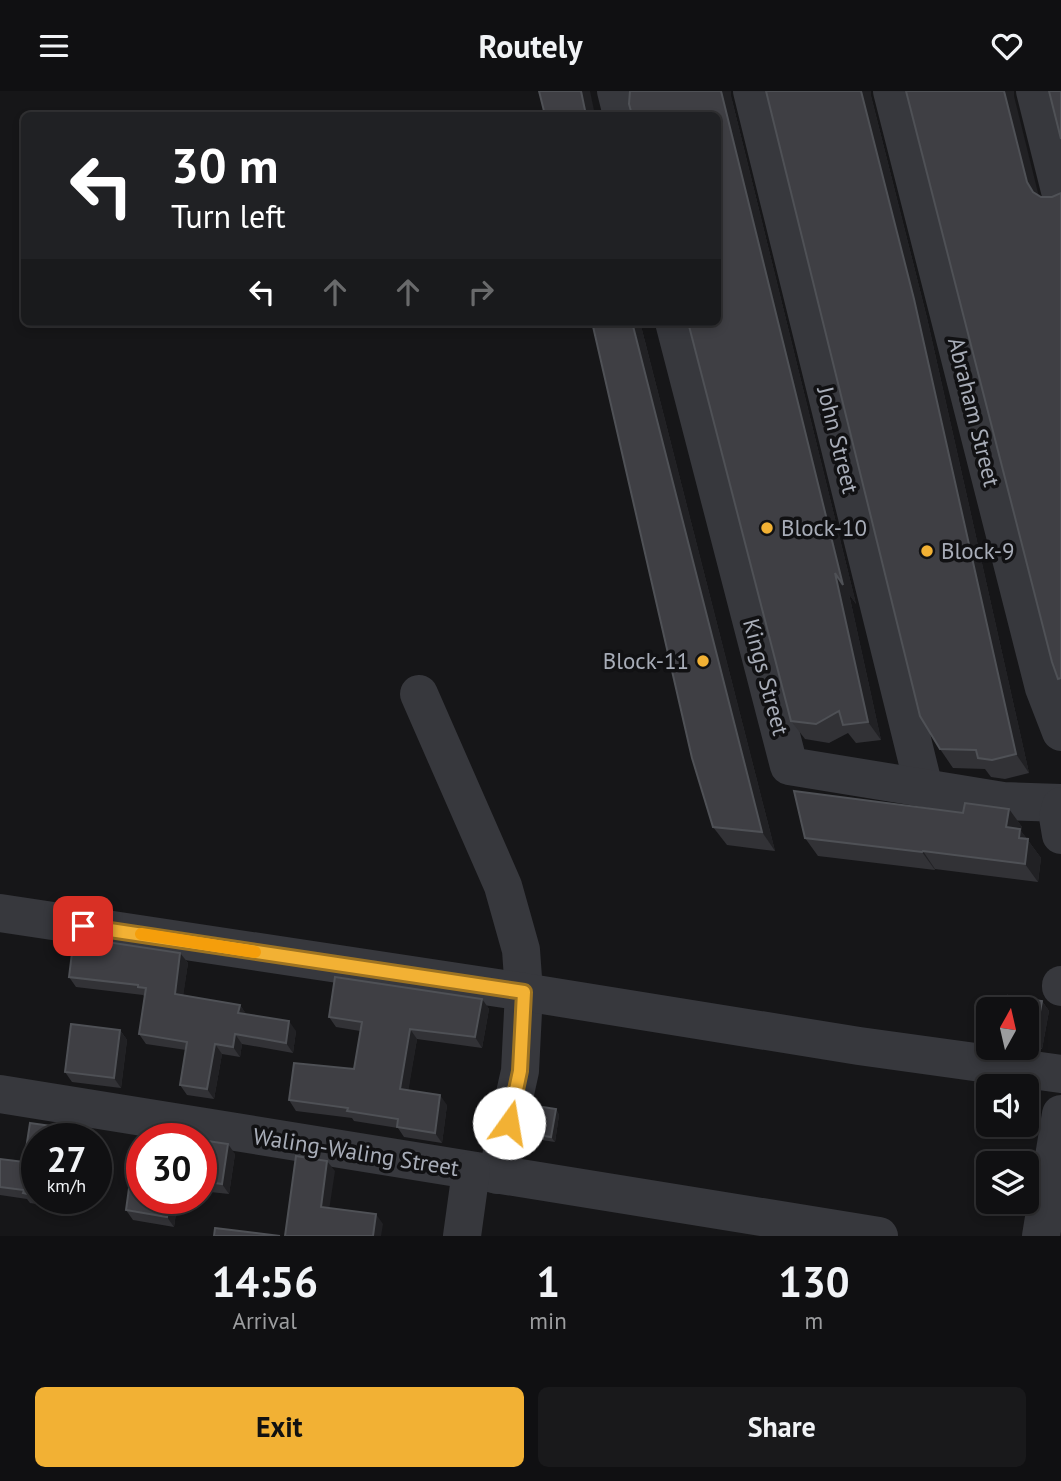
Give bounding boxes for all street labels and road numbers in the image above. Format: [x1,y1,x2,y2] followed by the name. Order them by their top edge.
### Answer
[942,334,1007,490] street label: Abraham Street
[811,382,866,496] street label: John Street
[737,615,796,739] street label: Kings Street
[251,1121,461,1182] street label: Waling-Waling Street

